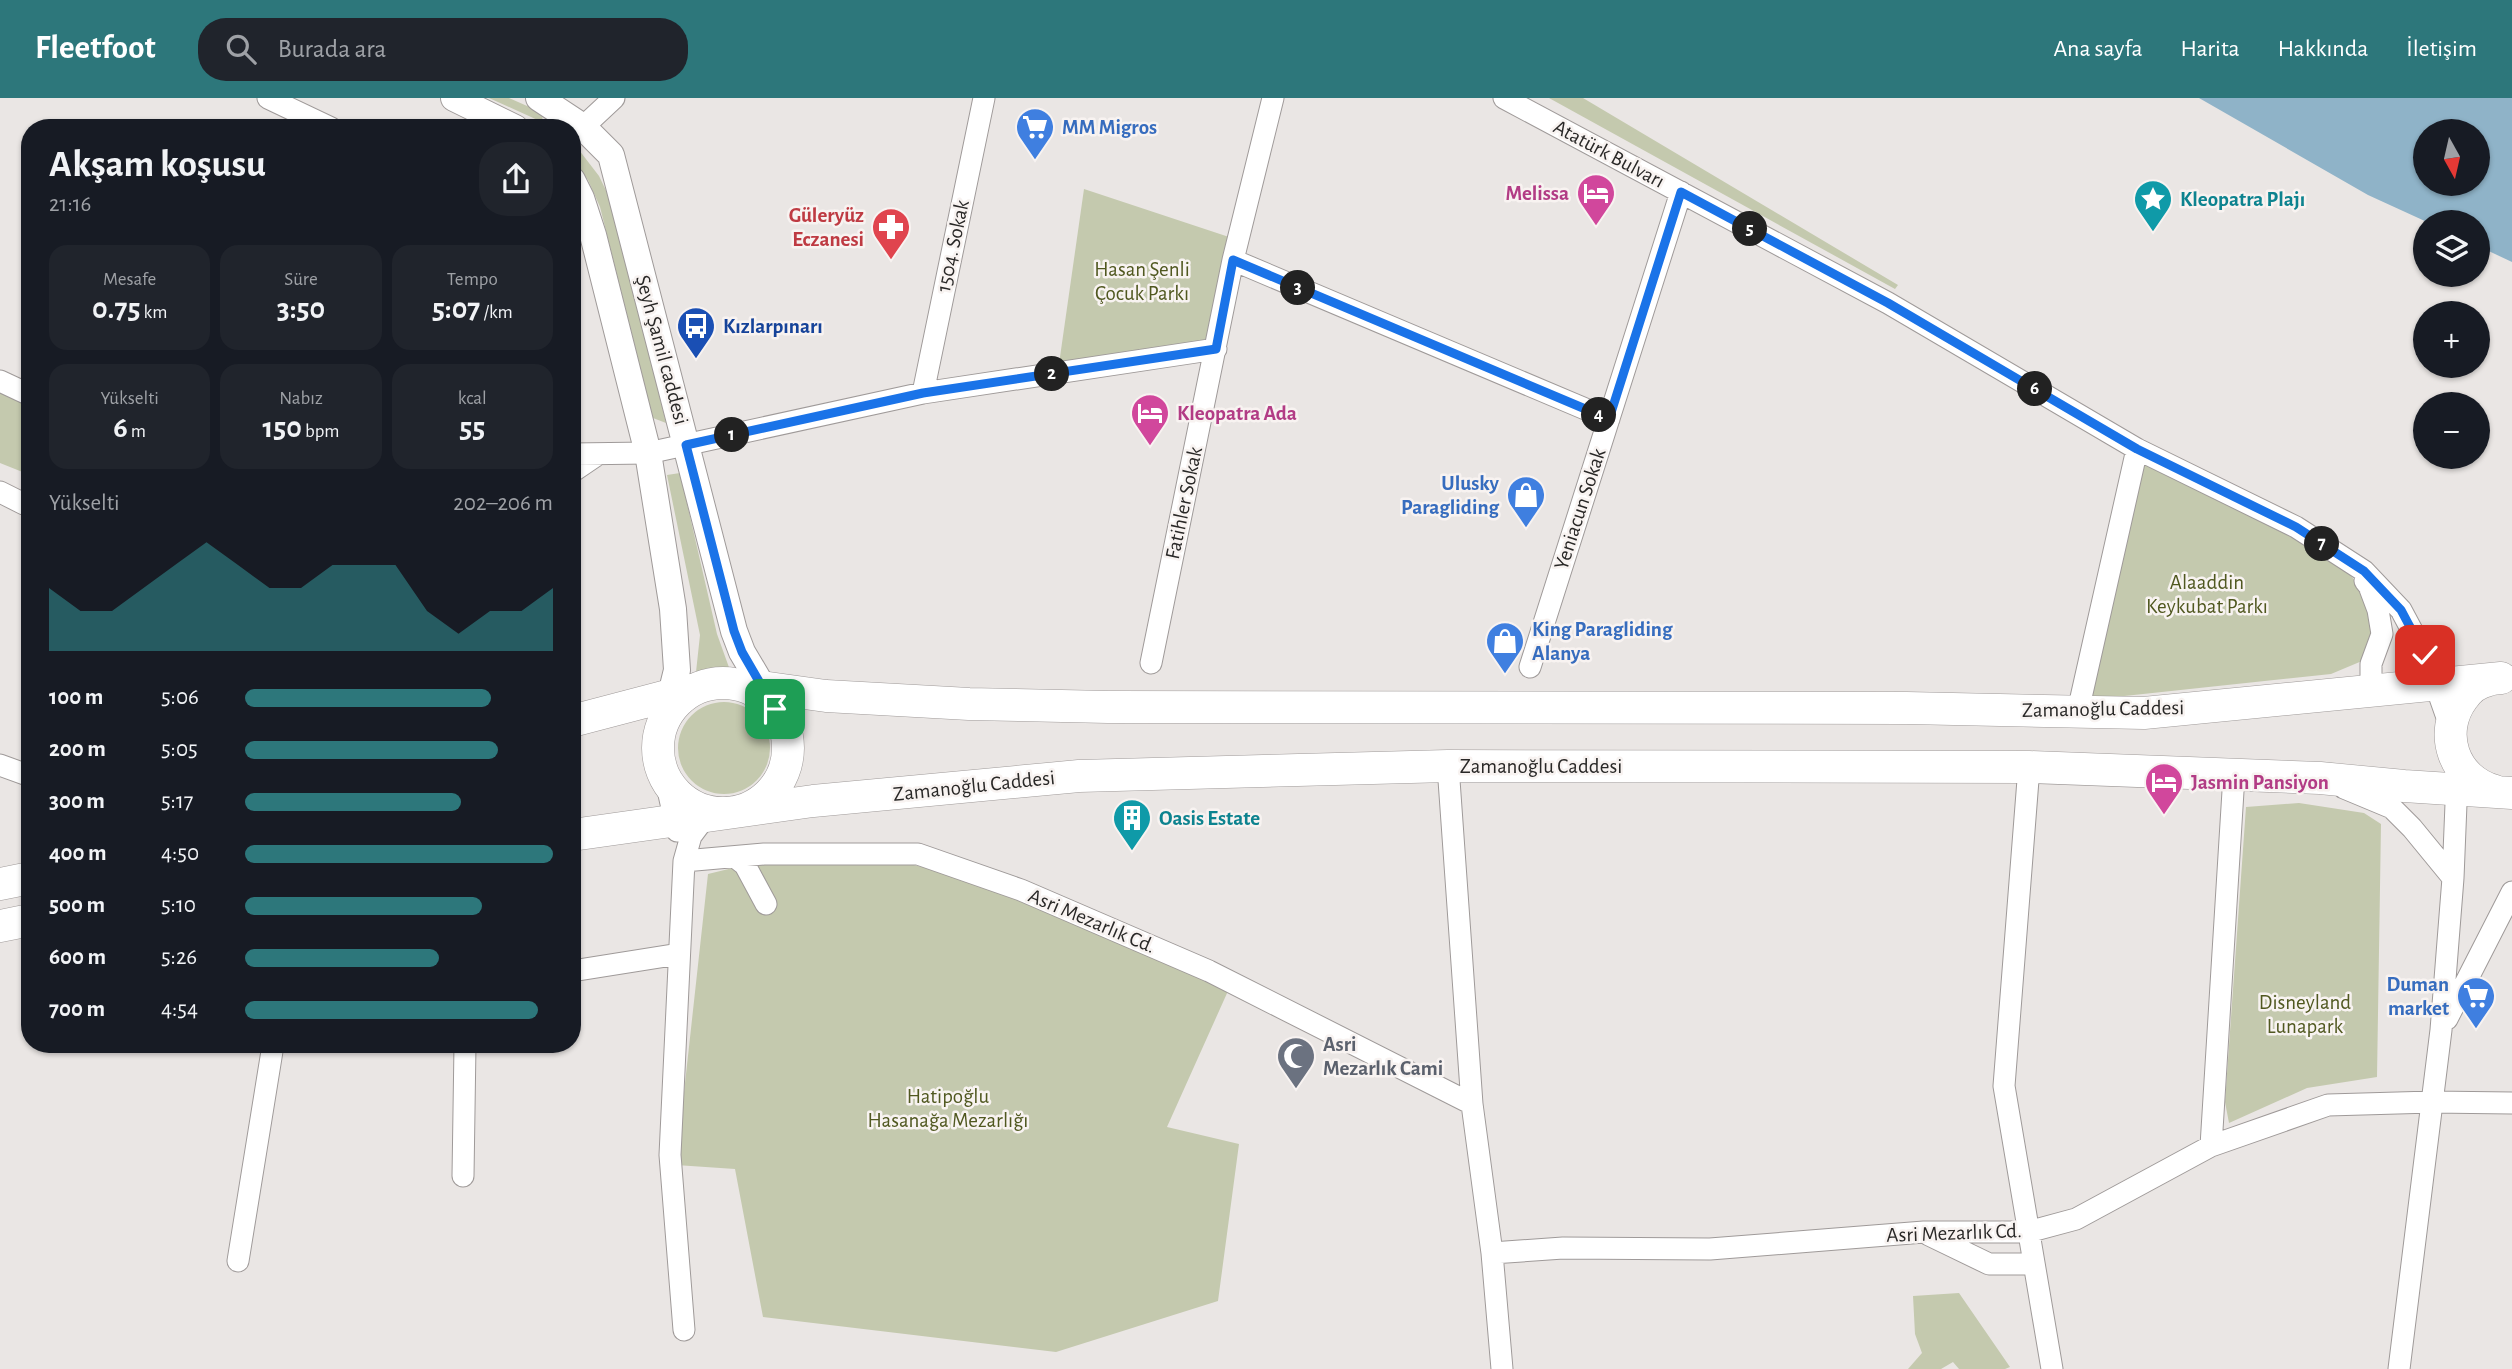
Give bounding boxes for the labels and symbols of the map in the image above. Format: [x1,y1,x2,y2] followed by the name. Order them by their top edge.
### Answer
[1014,106,1056,161] supermarket icon: MM Migros
[1550,116,1668,192] street label: Atatürk Bulvarı
[1062,117,1157,138] place label: MM Migros
[2413,119,2490,196] north arrow
[1575,172,1617,227] hotel icon: Melissa
[2132,178,2174,233] place icon: Kleopatra Plajı
[1506,183,1569,204] place label: Melissa
[2180,189,2305,210] place label: Kleopatra Plajı
[933,198,973,294] street label: 1504. Sokak
[789,205,864,250] place label: Güleryüz Eczanesi
[870,206,912,261] pharmacy icon: Güleryüz Eczanesi
[1732,212,1768,246] pin: 5
[1094,259,1190,304] park label: Hasan Şenli Çocuk Parkı
[1280,270,1316,306] pin: 3
[632,273,692,427] street label: Şeyh Şamil caddesi
[675,305,717,360] bus stop icon: Kızlarpınarı
[723,316,823,337] place label: Kızlarpınarı
[1034,356,1070,392] pin: 2
[2018,372,2052,406] pin: 6
[1129,392,1171,447] hotel icon: Kleopatra Ada
[1582,398,1616,432] pin: 4
[1177,403,1297,424] place label: Kleopatra Ada
[714,418,750,452] pin: 1
[1162,445,1206,561] street label: Fatihler Sokak
[1551,445,1610,572] street label: Yeniacun Sokak
[1401,473,1500,518] place label: Ulusky Paragliding
[1505,474,1547,529] shop icon: Ulusky Paragliding
[2304,526,2340,562] pin: 7
[2146,572,2268,617] park label: Alaaddin Keykubat Parkı
[1532,619,1673,664] place label: King Paragliding Alanya
[1484,620,1526,675] shop icon: King Paragliding Alanya
[2395,625,2455,685] pin
[745,679,805,739] pin
[2022,697,2184,721] street label: Zamanoğlu Caddesi
[1460,756,1622,777] street label: Zamanoğlu Caddesi
[2143,761,2185,816] hotel icon: Jasmin Pansiyon
[892,767,1056,805] street label: Zamanoğlu Caddesi
[2191,772,2329,793] place label: Jasmin Pansiyon
[1111,797,1153,852] building icon: Oasis Estate
[1159,808,1260,829] place label: Oasis Estate
[1026,885,1158,957] street label: Asri Mezarlık Cd.
[2386,974,2449,1019] place label: Duman market
[2455,975,2497,1030] supermarket icon: Duman market
[2259,992,2351,1037] park label: Disneyland Lunapark
[1323,1034,1443,1079] place label: Asri Mezarlık Cami
[1275,1035,1317,1090] mosque icon: Asri Mezarlık Cami
[868,1086,1028,1131] park label: Hatipoğlu Hasanağa Mezarlığı
[1886,1220,2022,1246] street label: Asri Mezarlık Cd.

